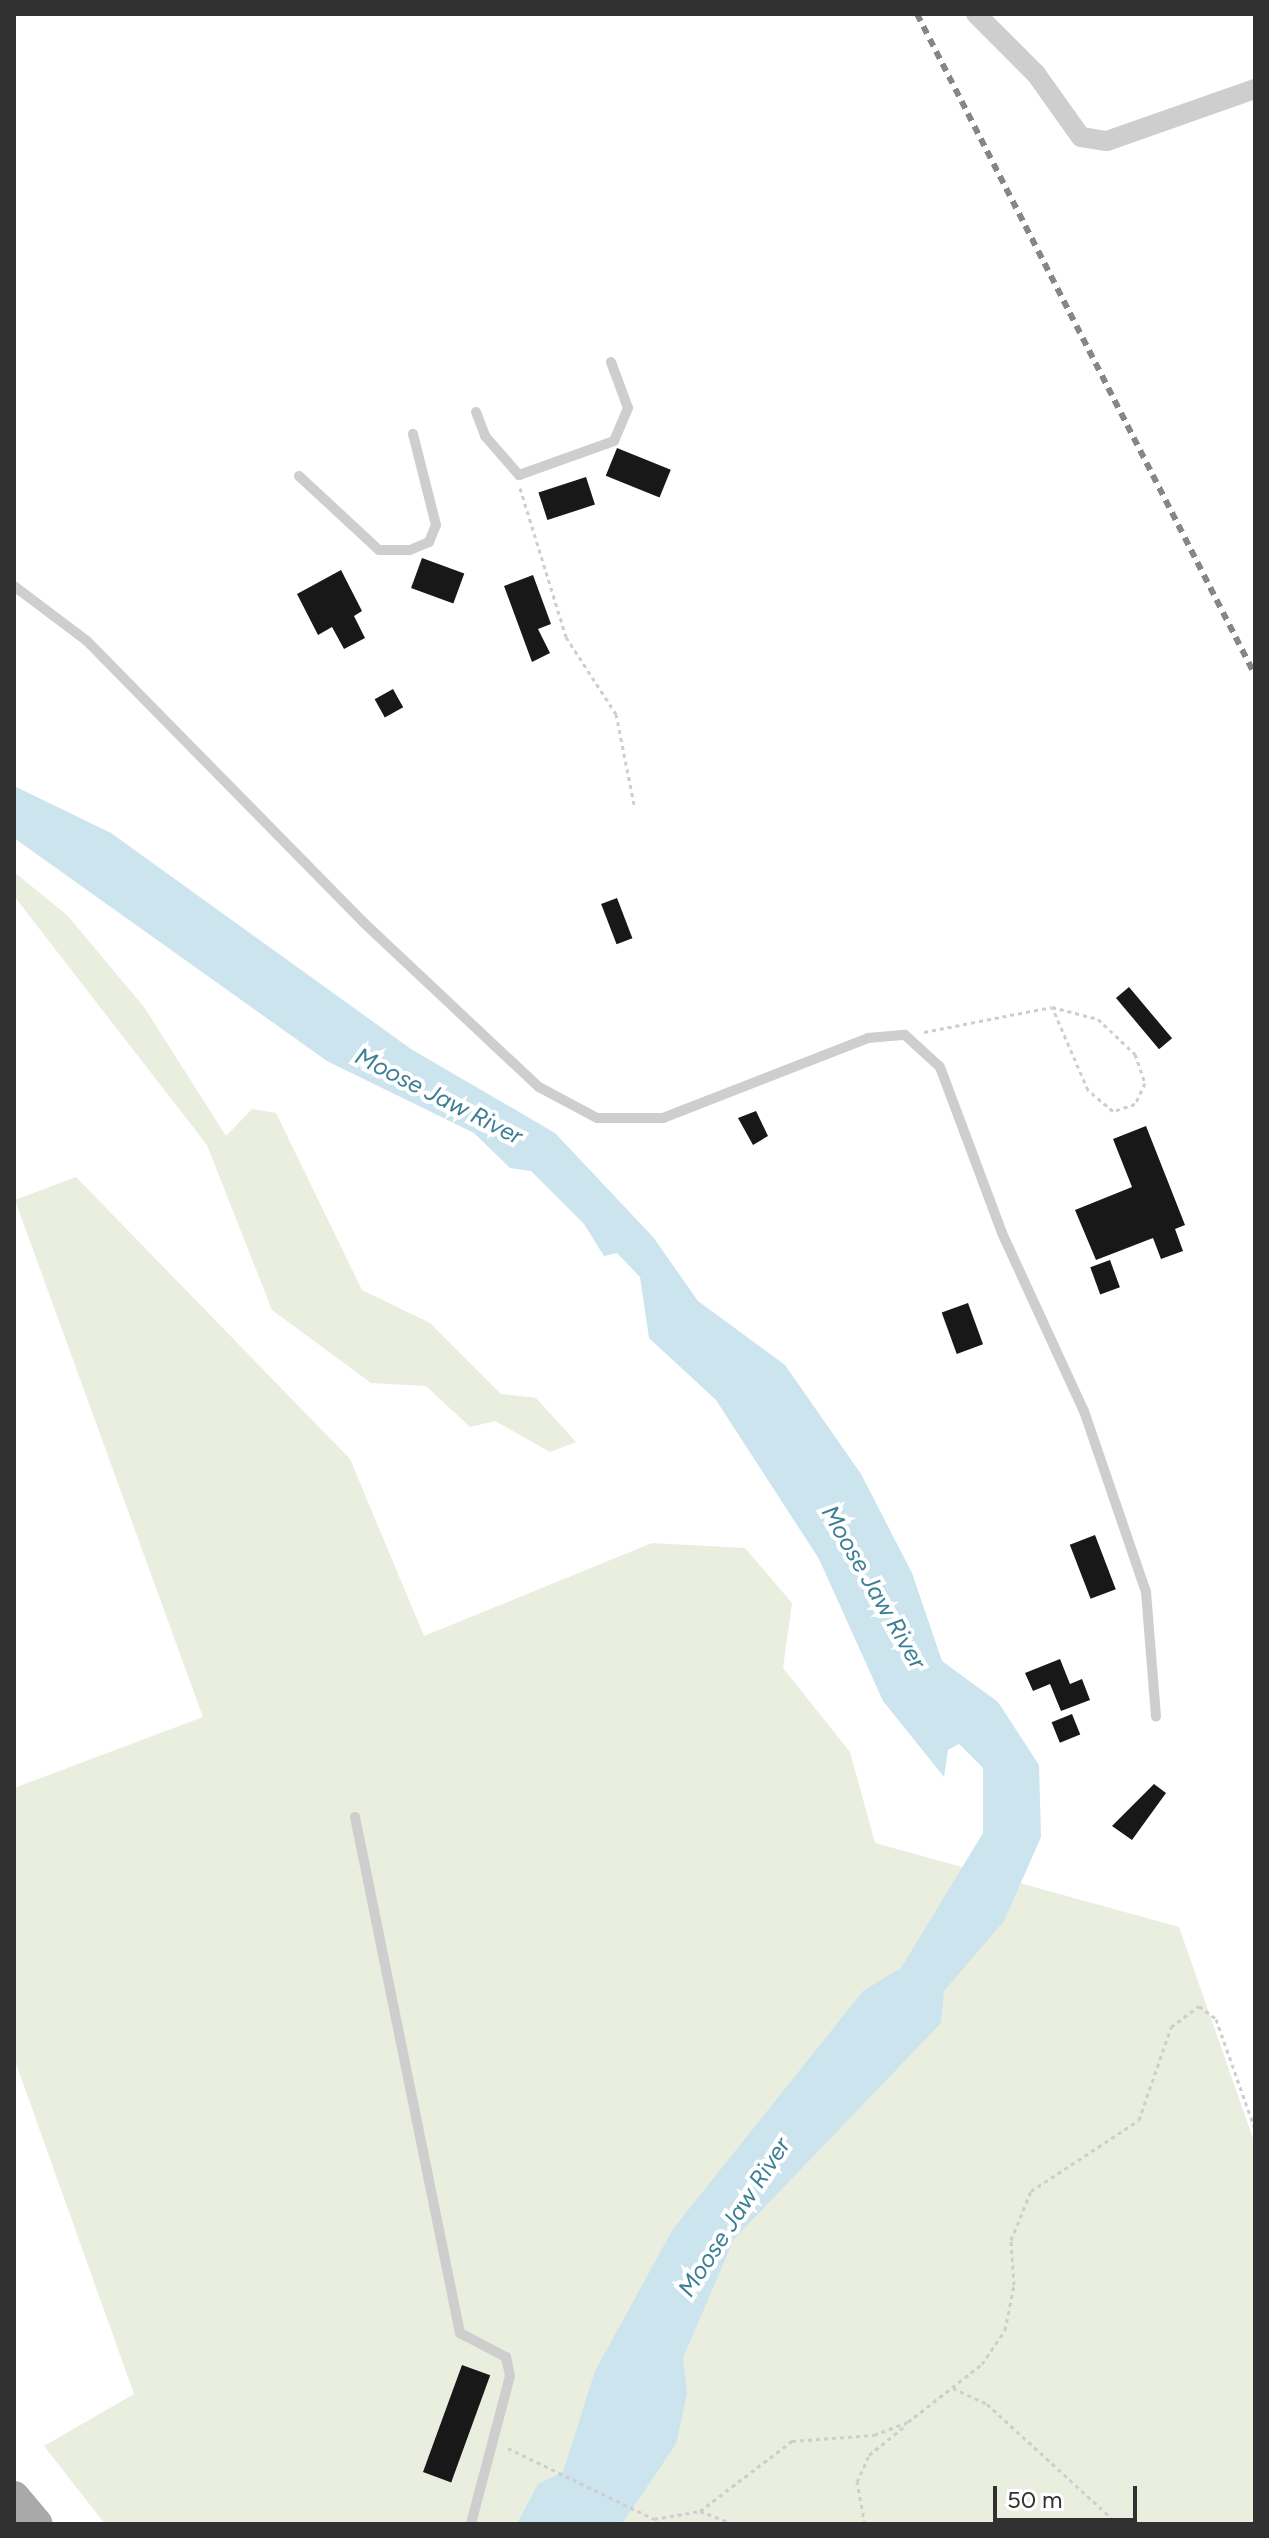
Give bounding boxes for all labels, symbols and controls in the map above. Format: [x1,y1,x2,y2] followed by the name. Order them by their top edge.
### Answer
[351,1041,527,1151] water label: Moose Jaw River
[816,1500,932,1674] water label: Moose Jaw River
[672,2132,796,2302] water label: Moose Jaw River
[997,2470,1141,2520] scale bar
[1007,2485,1063,2514] text: 50 m

